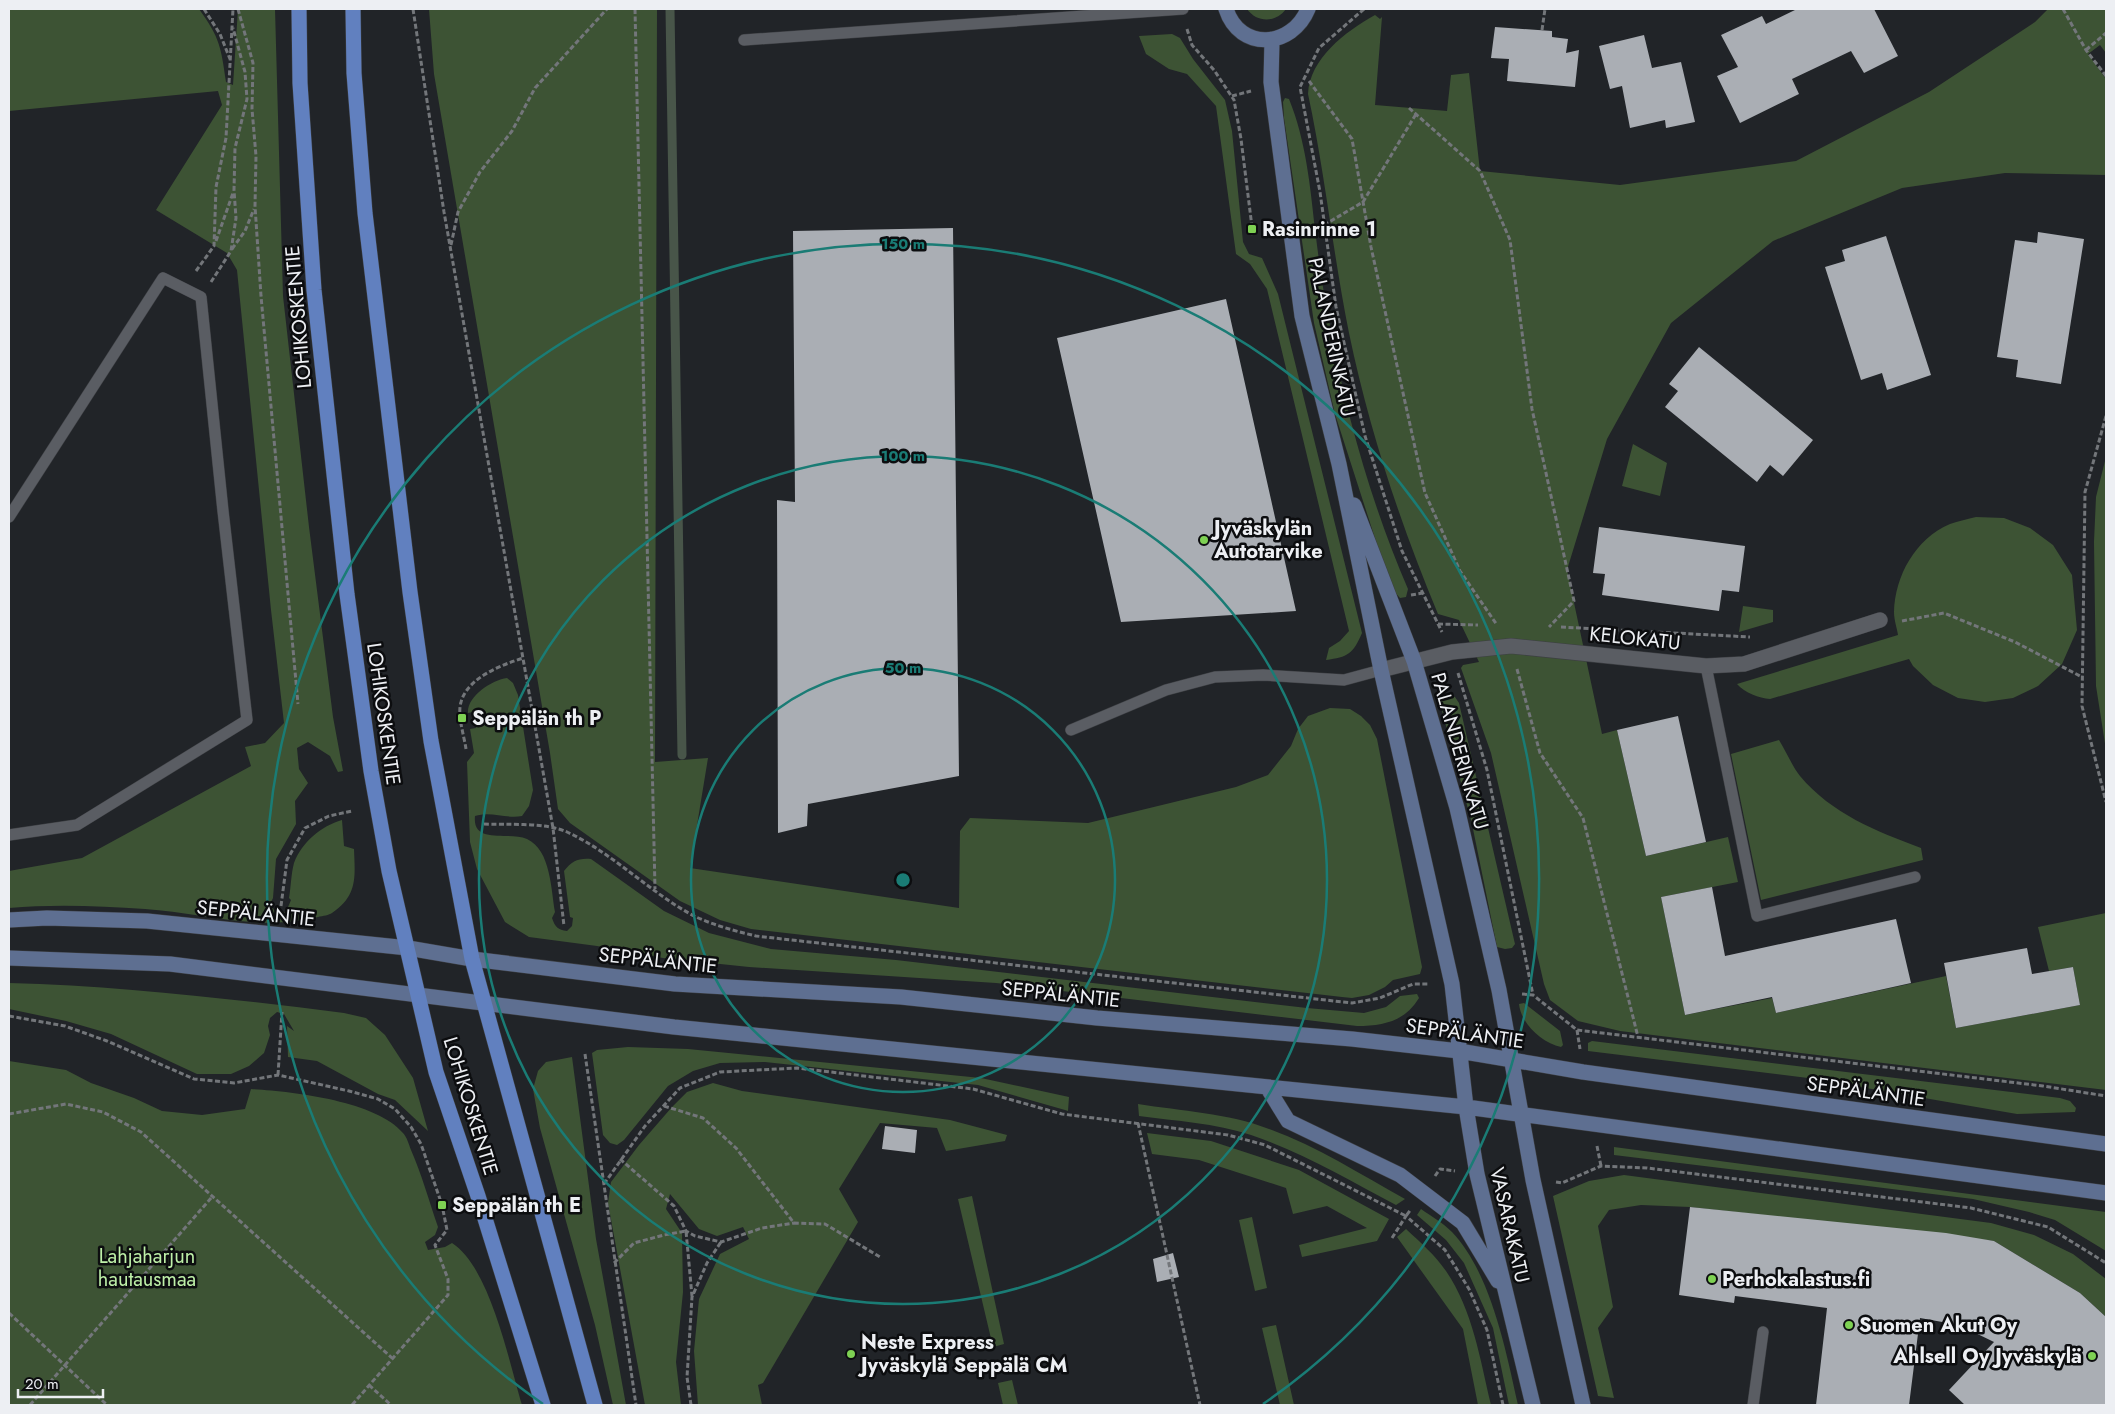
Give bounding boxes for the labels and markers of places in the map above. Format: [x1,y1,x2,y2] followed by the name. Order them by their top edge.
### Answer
[1262,215,1376,244] place label: Rasinrinne 1
[1246,223,1258,235] marker: Rasinrinne 1
[1210,514,1323,566] place label: Jyväskylän Autotarvike
[1198,534,1210,546] marker: Jyväskylän Autotarvike
[472,704,602,733] place label: Seppälän th P
[456,712,468,724] marker: Seppälän th P
[894,871,912,889] centre of rings
[452,1191,581,1220] place label: Seppälän th E
[436,1199,448,1211] marker: Seppälän th E
[1722,1265,1870,1294] place label: Perhokalastus.fi
[1706,1273,1718,1285] marker: Perhokalastus.fi
[1859,1311,2018,1340] place label: Suomen Akut Oy
[1843,1319,1855,1331] marker: Suomen Akut Oy
[857,1328,1068,1380] place label: Neste Express Jyväskylä Seppälä CM
[1892,1342,2082,1371] place label: Ahlsell Oy Jyväskylä
[845,1348,857,1360] marker: Neste Express Jyväskylä Seppälä CM
[2086,1350,2098,1362] marker: Ahlsell Oy Jyväskylä

